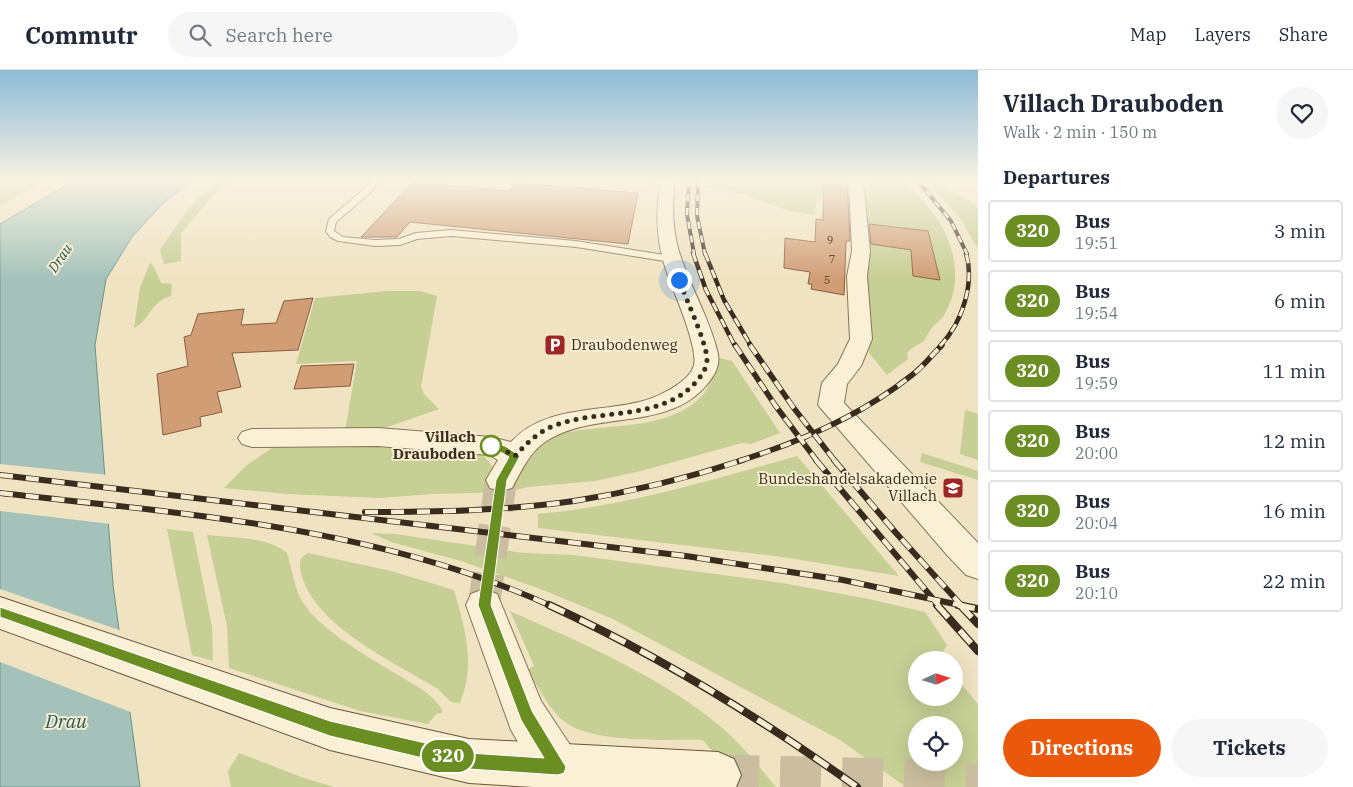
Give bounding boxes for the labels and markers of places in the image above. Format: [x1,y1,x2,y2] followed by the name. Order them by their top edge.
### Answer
[543,333,567,357] parking icon: Draubodenweg
[571,335,678,354] place label: Draubodenweg
[393,427,476,463] place label: Villach Drauboden
[480,435,502,457] marker: Villach Drauboden
[758,469,937,505] place label: Bundeshandelsakademie Villach
[941,476,965,500] school or university icon: Bundeshandelsakademie Villach

